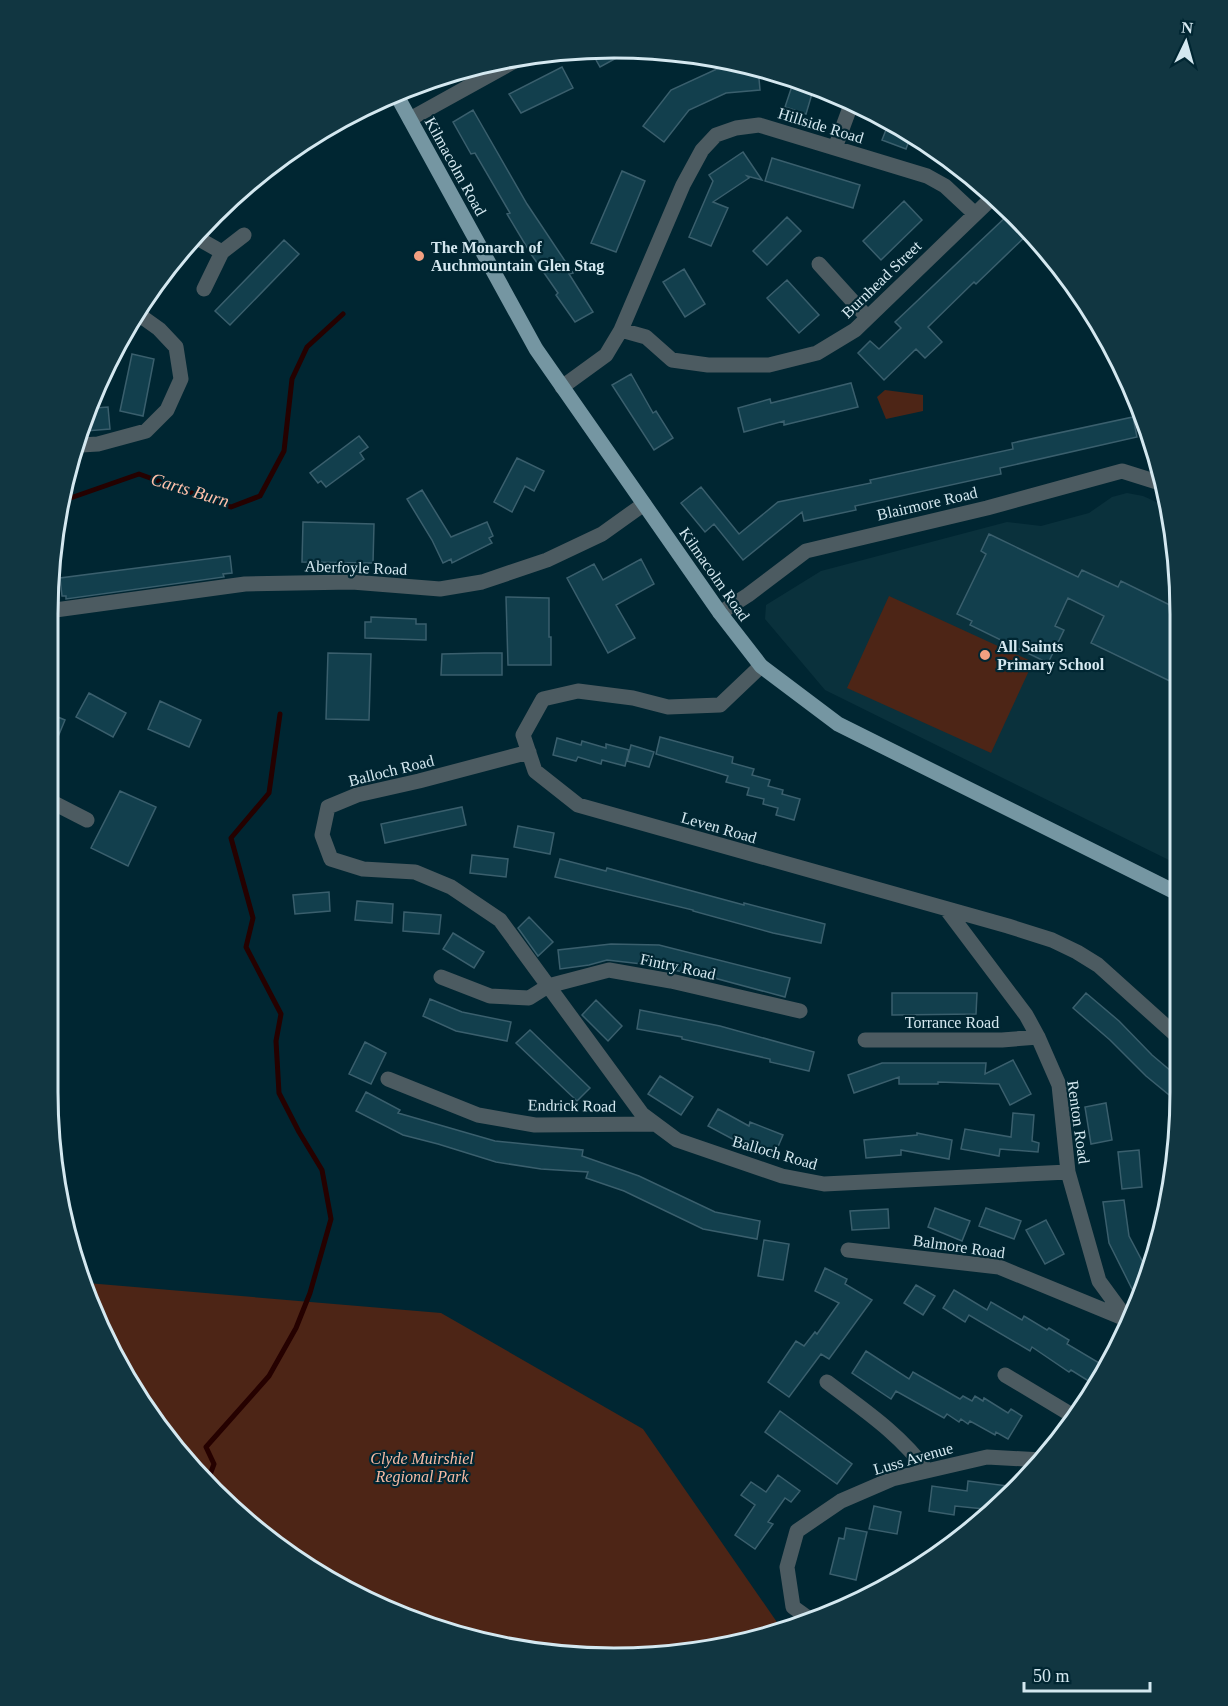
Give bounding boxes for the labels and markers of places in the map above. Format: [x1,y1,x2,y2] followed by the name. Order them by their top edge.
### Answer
[431,239,604,275] place label: The Monarch of Auchmountain Glen Stag
[412,249,426,263] marker: The Monarch of Auchmountain Glen Stag
[997,638,1105,674] place label: All Saints Primary School
[978,648,992,662] marker: All Saints Primary School

